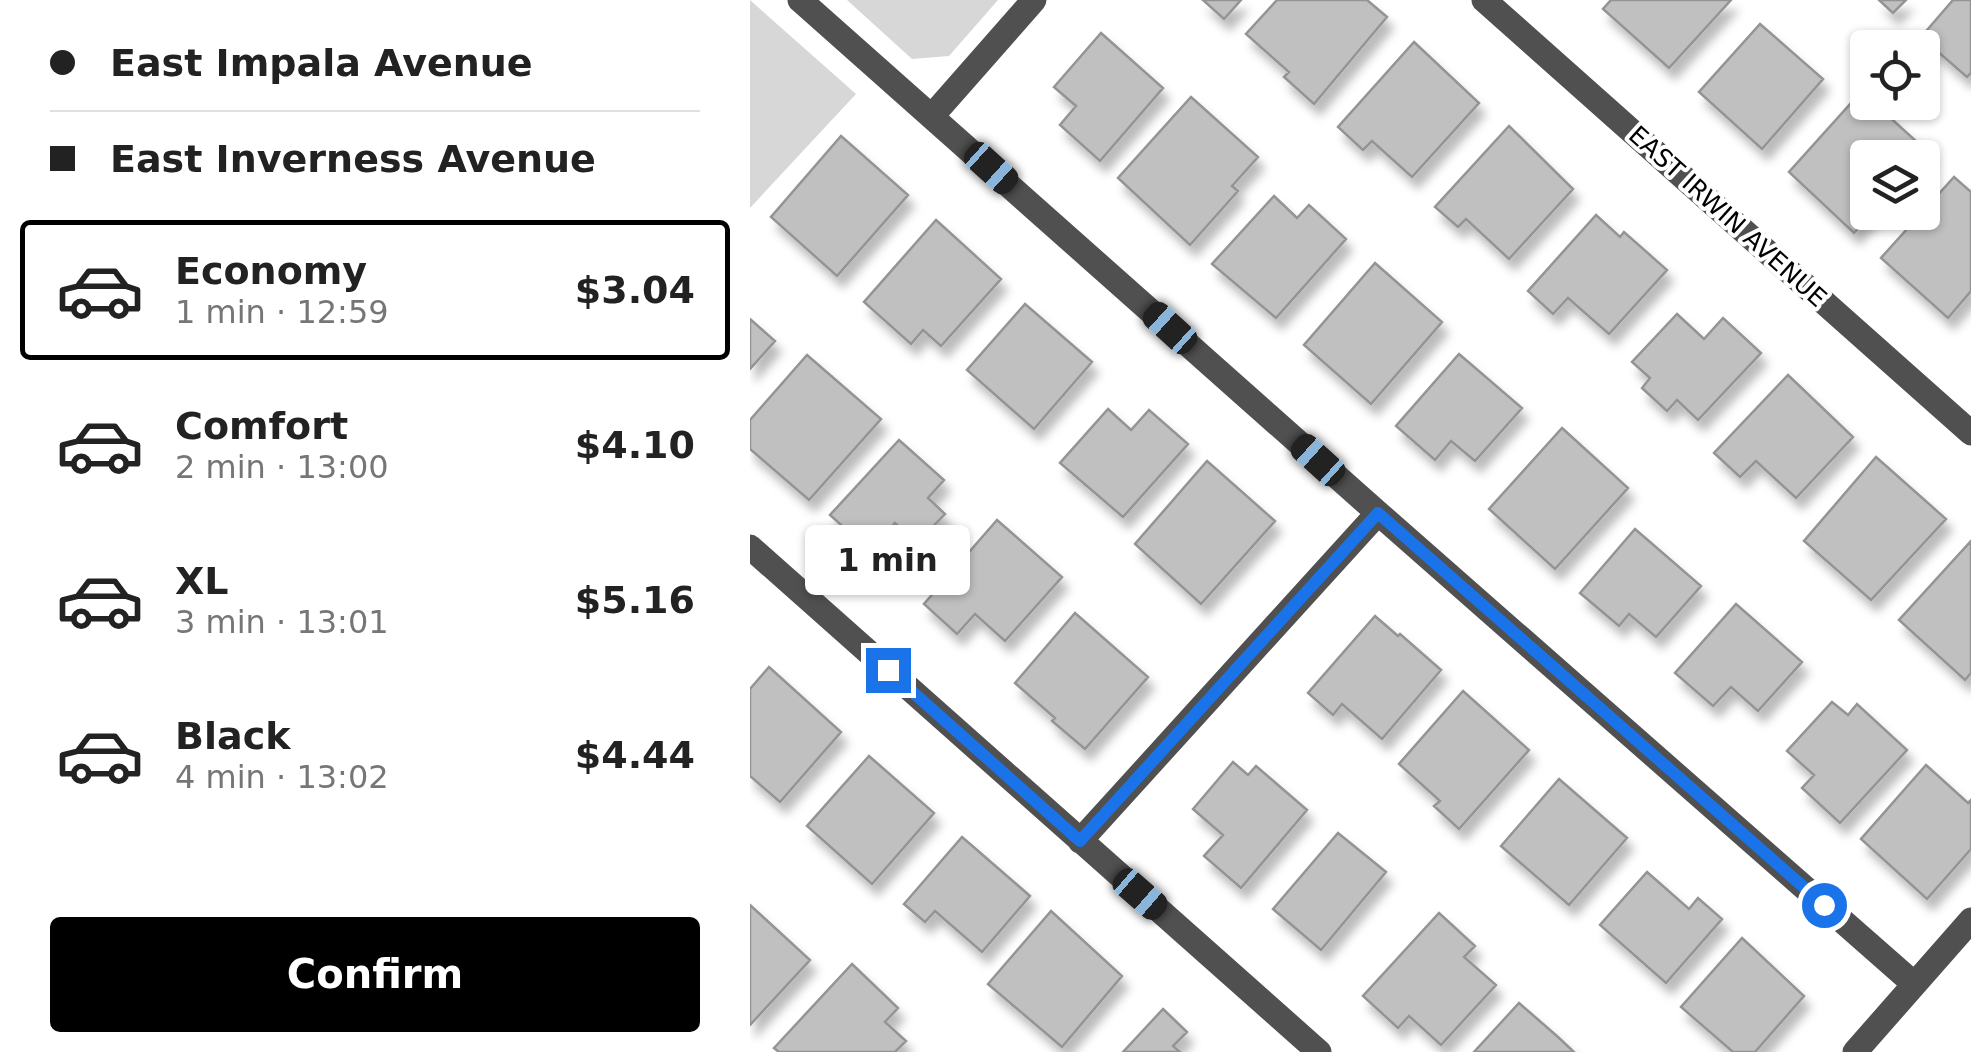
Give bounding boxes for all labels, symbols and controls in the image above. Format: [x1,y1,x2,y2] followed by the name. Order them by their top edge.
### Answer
[1850,30,1940,230] map controls
[1850,30,1940,120] button: locate
[110,41,533,85] text: East Impala Avenue
[1623,120,1832,313] street label: EAST IRWIN AVENUE
[110,137,596,181] text: East Inverness Avenue
[959,137,1023,199] car
[1850,140,1940,230] button: layers
[55,245,145,335] icon: car
[175,249,367,293] text: Economy
[575,268,695,312] text: $3.04
[175,293,389,331] text: 1 min · 12:59
[1138,297,1202,359] car
[55,400,145,490] icon: car
[175,404,348,448] text: Comfort
[575,423,695,467] text: $4.10
[1286,429,1350,491] car
[175,448,389,486] text: 2 min · 13:00
[806,525,970,595] callout: 1 min
[837,541,938,579] text: 1 min
[55,555,145,645] icon: car
[175,559,229,603] text: XL
[575,578,695,622] text: $5.16
[175,603,389,641] text: 3 min · 13:01
[866,648,911,693] route end
[55,710,145,800] icon: car
[175,714,290,758] text: Black
[575,733,695,777] text: $4.44
[175,758,389,796] text: 4 min · 13:02
[1108,863,1172,925] car
[1802,883,1847,928] route start
[50,917,700,1032] button: Confirm

